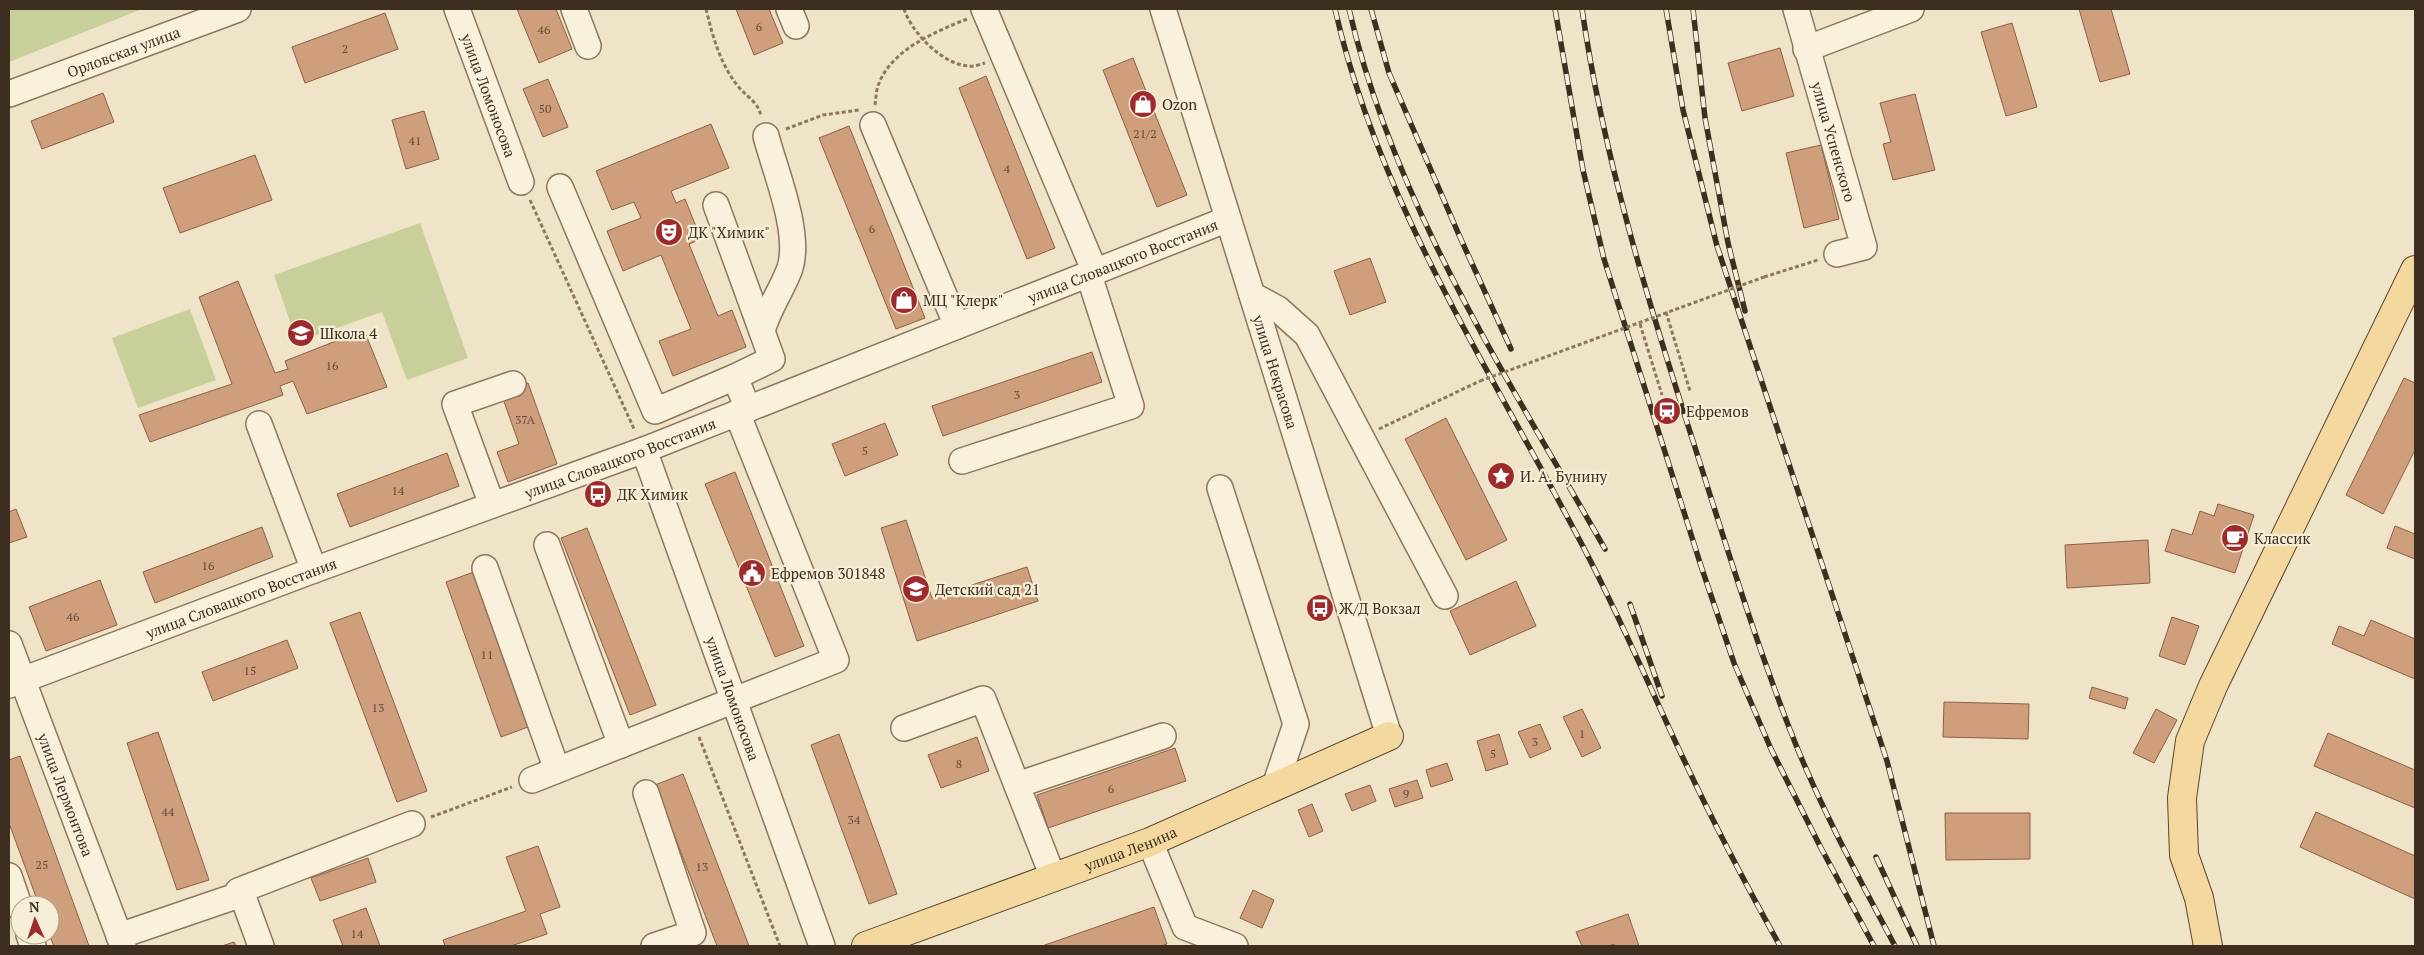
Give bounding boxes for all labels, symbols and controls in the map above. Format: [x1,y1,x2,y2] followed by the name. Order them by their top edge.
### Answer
[756,19,763,34] house number: 6
[64,21,183,82] street label: Орловская улица
[538,22,551,37] house number: 46
[457,30,521,160] street label: улица Ломоносова
[342,41,348,56] house number: 2
[1807,78,1861,204] street label: улица Успенского
[1128,89,1158,119] shop icon: Ozon
[1162,94,1197,114] place label: Ozon
[539,101,551,116] house number: 50
[1133,126,1157,141] house number: 21/2
[409,133,421,148] house number: 41
[1004,161,1011,176] house number: 4
[1024,214,1221,308] street label: улица Словацкого Восстания
[654,217,684,247] theatre icon: ДК "Химик"
[869,221,876,236] house number: 6
[688,222,770,242] place label: ДК "Химик"
[889,285,919,315] shop icon: МЦ "Клерк"
[923,290,1003,310] place label: МЦ "Клерк"
[1248,311,1303,432] street label: улица Некрасова
[286,318,316,348] school or university icon: Школа 4
[320,323,377,343] place label: Школа 4
[326,358,339,373] house number: 16
[1014,387,1020,402] house number: 3
[1652,396,1682,426] station icon: Ефремов
[1686,401,1749,421] place label: Ефремов
[515,412,536,427] house number: 37А
[521,413,719,503] street label: улица Словацкого Восстания
[862,443,868,458] house number: 5
[1486,461,1516,491] place icon: И. А. Бунину
[1520,466,1608,486] place label: И. А. Бунину
[583,479,613,509] bus stop icon: ДК Химик
[392,483,405,498] house number: 14
[617,484,689,504] place label: ДК Химик
[2220,523,2250,553] cafe icon: Классик
[2254,528,2311,548] place label: Классик
[142,553,339,643] street label: улица Словацкого Восстания
[202,558,215,573] house number: 16
[737,558,767,588] public building icon: Ефремов 301848
[771,563,885,583] place label: Ефремов 301848
[901,574,931,604] school or university icon: Детский сад 21
[935,579,1040,599] place label: Детский сад 21
[1305,593,1335,623] bus stop icon: Ж/Д Вокзал
[1339,598,1421,618] place label: Ж/Д Вокзал
[67,609,80,624] house number: 46
[701,633,765,764] street label: улица Ломоносова
[481,647,493,662] house number: 11
[244,663,256,678] house number: 15
[372,700,384,715] house number: 13
[1579,726,1585,741] house number: 1
[33,729,98,860] street label: улица Лермонтова
[1532,734,1538,749] house number: 3
[1490,746,1496,761] house number: 5
[956,756,962,771] house number: 8
[1108,781,1115,796] house number: 6
[1403,786,1409,801] house number: 9
[162,804,175,819] house number: 44
[848,812,861,827] house number: 34
[1081,821,1180,876] street label: улица Ленина
[36,857,48,872] house number: 25
[696,859,708,874] house number: 13
[10,895,60,945] north arrow
[28,897,40,916] text: N
[351,926,364,941] house number: 14

